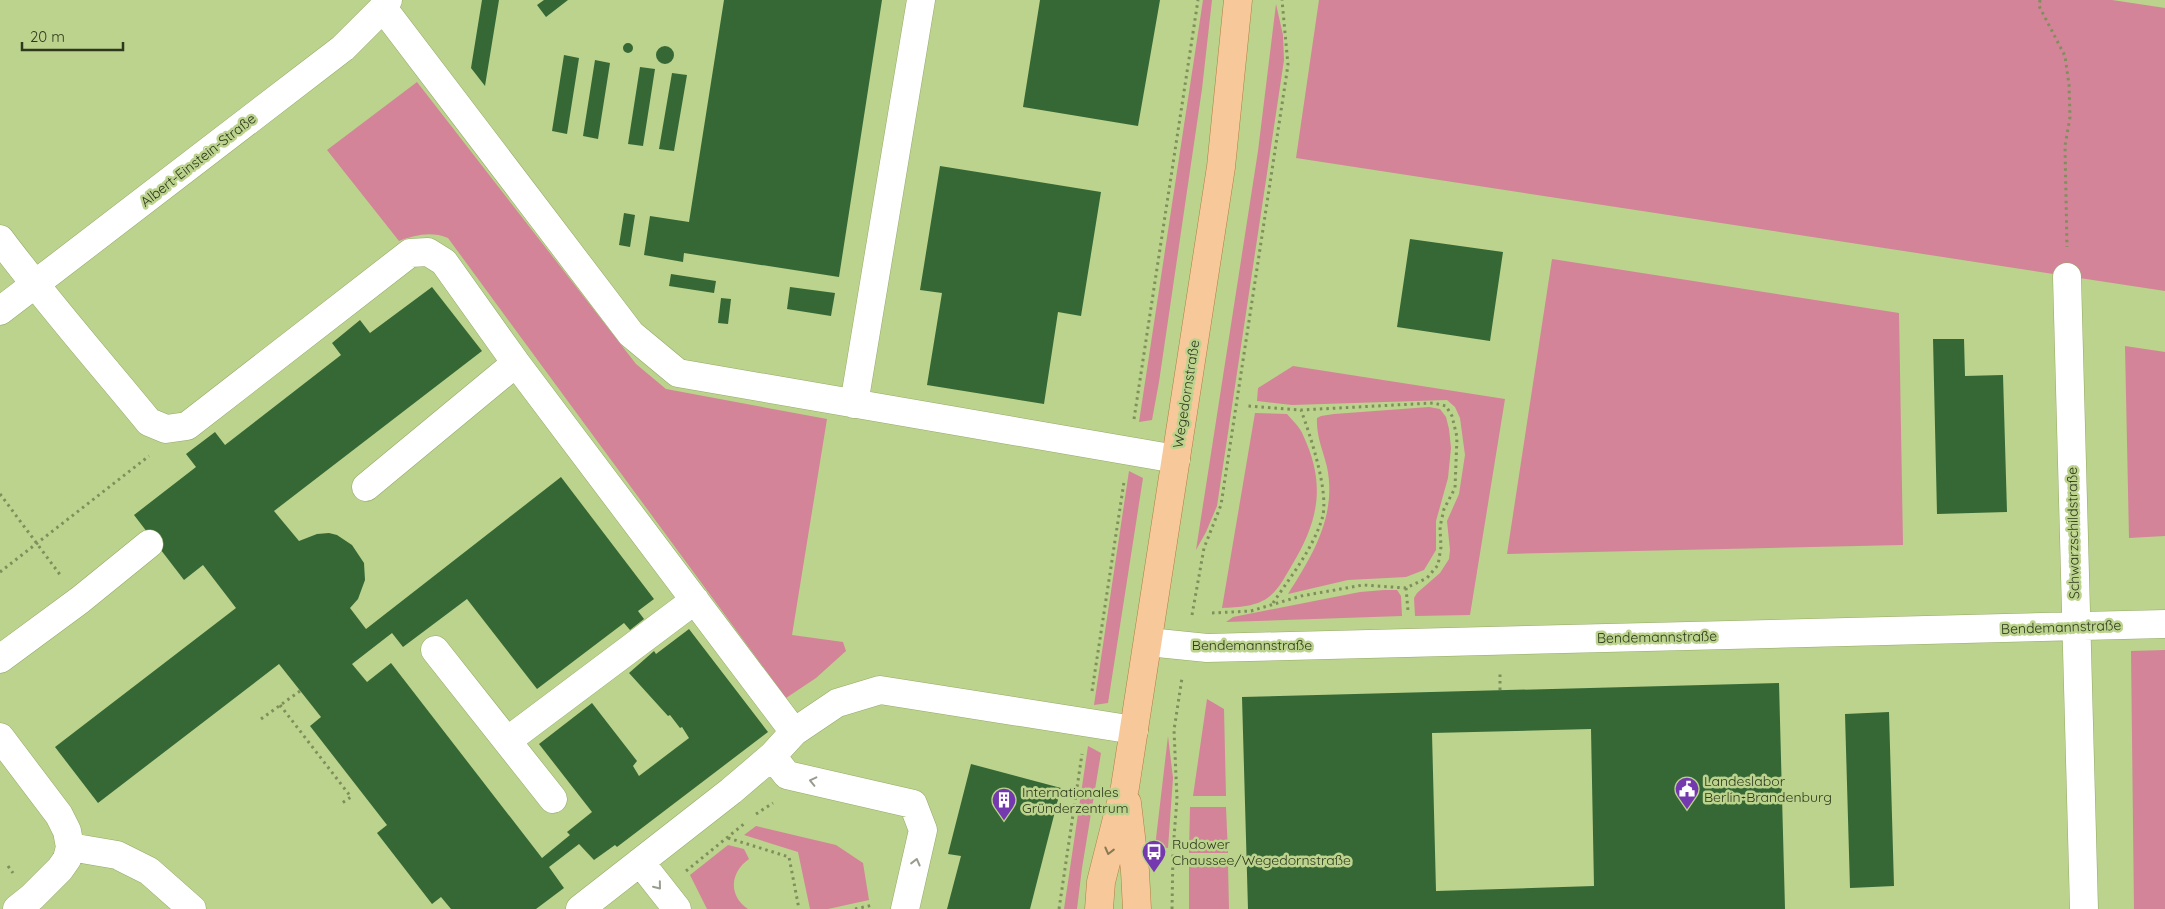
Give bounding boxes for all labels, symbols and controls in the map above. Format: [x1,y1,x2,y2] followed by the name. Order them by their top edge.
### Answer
[22,20,124,52] scale bar
[30,27,65,46] text: 20 m
[137,109,259,211] street label: Albert-Einstein-Straße
[1169,339,1203,449] street label: Wegedornstraße
[2063,467,2083,599] street label: Schwarzschildstraße
[2001,616,2122,638] street label: Bendemannstraße
[1597,627,1717,647] street label: Bendemannstraße
[1192,636,1312,654] street label: Bendemannstraße
[1704,772,1832,806] place label: Landeslabor Berlin-Brandenburg
[809,776,818,787] one-way arrow
[1674,776,1700,810] public building icon: Landeslabor Berlin-Brandenburg
[1022,783,1128,817] place label: Internationales Gründerzentrum
[991,787,1017,821] building icon: Internationales Gründerzentrum
[1172,835,1351,869] place label: Rudower Chaussee/Wegedornstraße
[1141,839,1167,873] bus stop icon: Rudower Chaussee/Wegedornstraße
[1104,846,1115,855] one-way arrow
[910,857,921,866] one-way arrow
[653,880,662,889] one-way arrow

